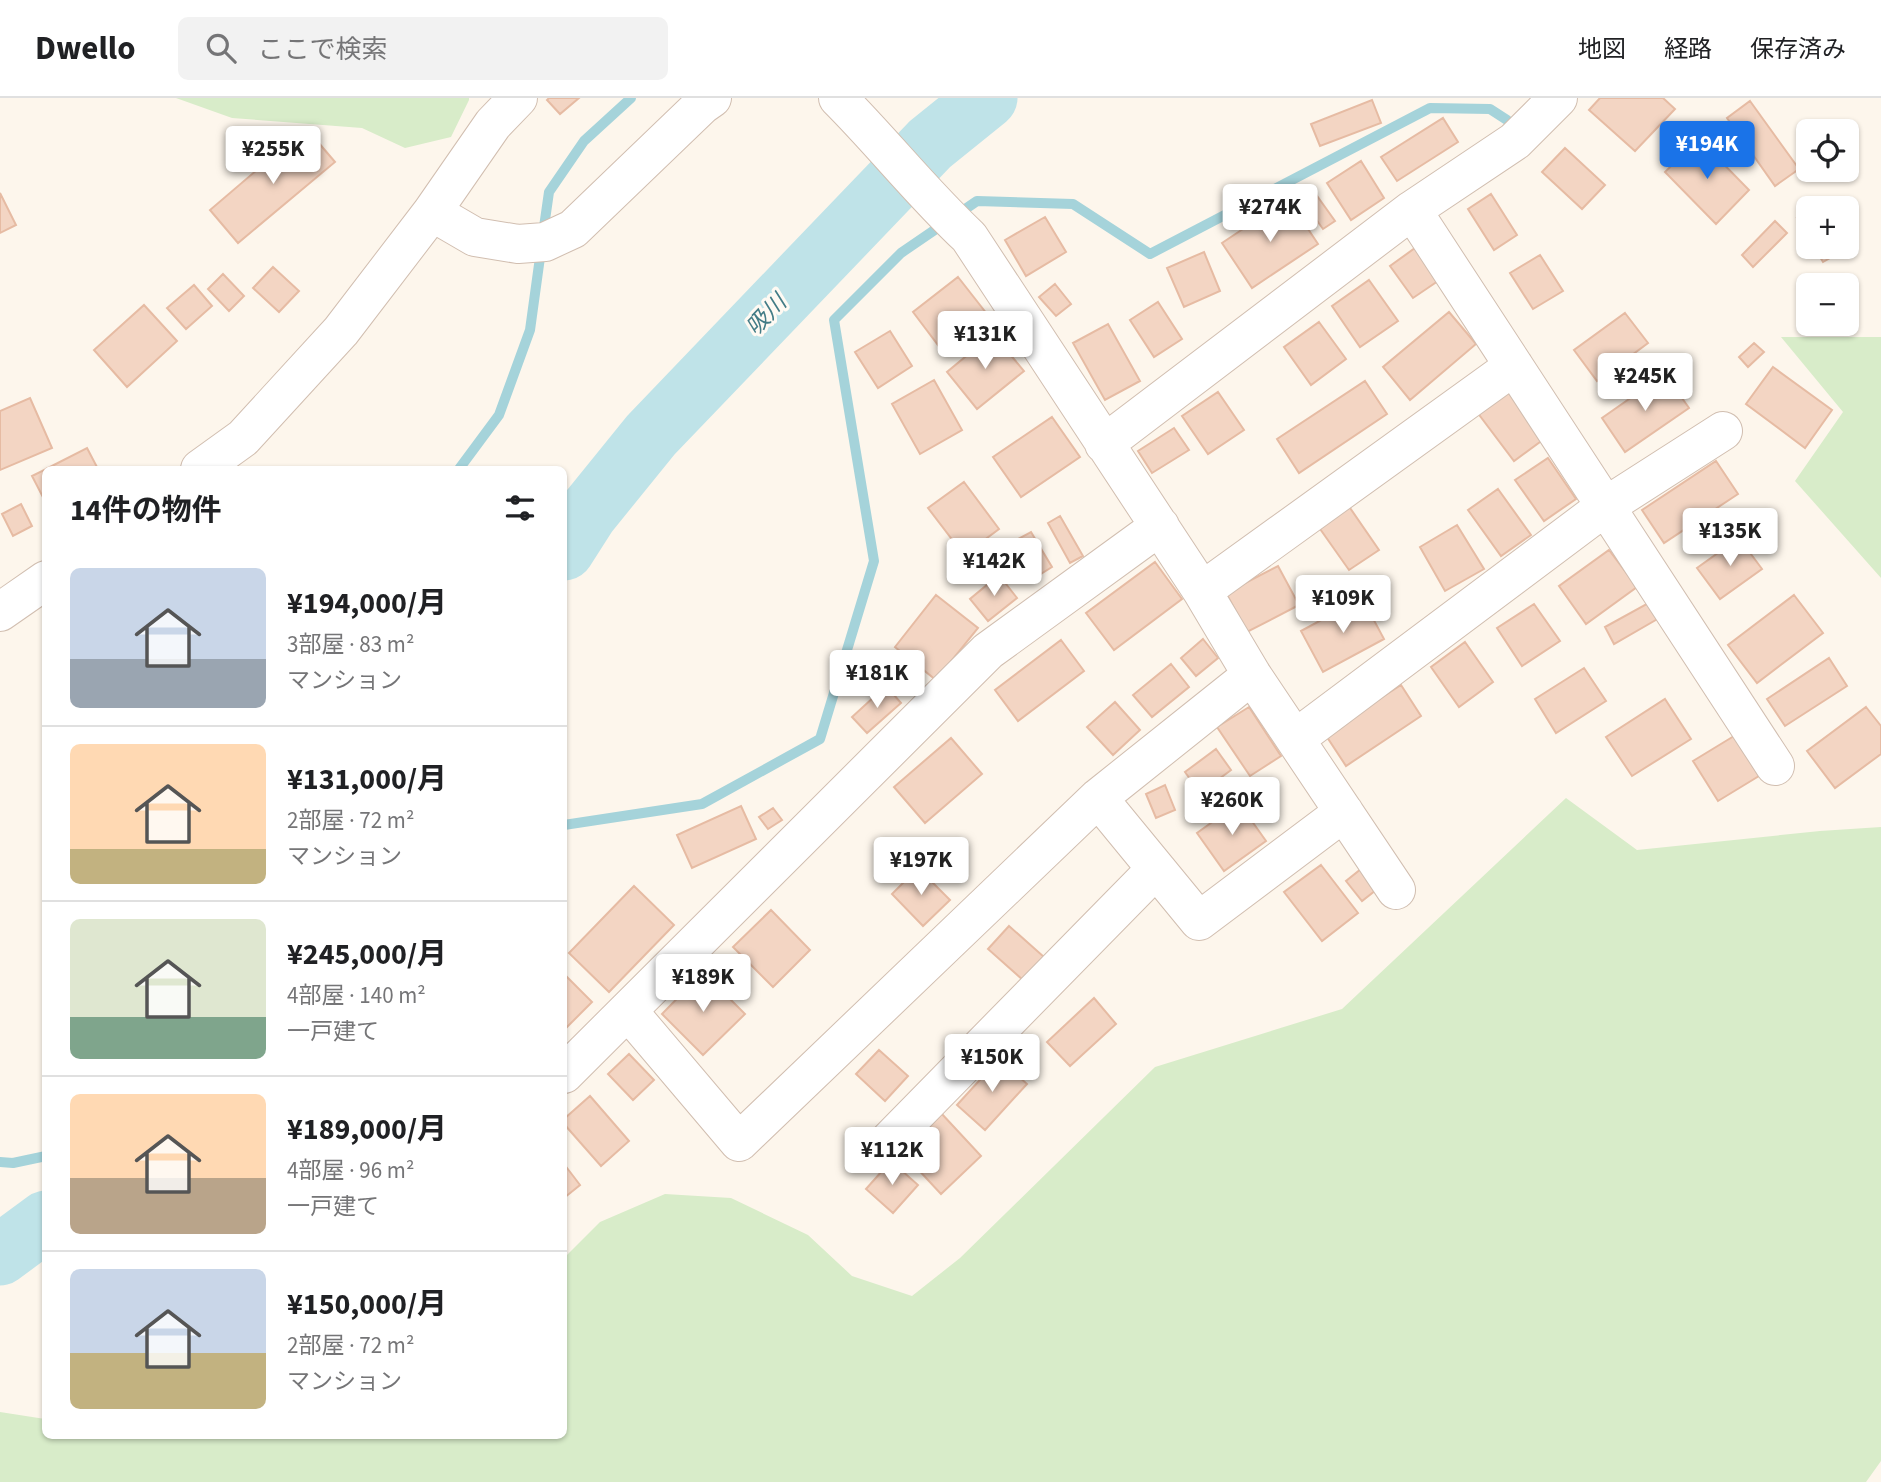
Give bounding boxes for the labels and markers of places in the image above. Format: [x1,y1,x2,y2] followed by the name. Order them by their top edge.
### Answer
[1658,122,1756,181] pin: ¥194K
[224,126,322,186] pin: ¥255K
[1221,184,1319,244] pin: ¥274K
[936,312,1034,371] pin: ¥131K
[1596,354,1694,413] pin: ¥245K
[1681,508,1779,568] pin: ¥135K
[945,538,1043,598] pin: ¥142K
[1294,575,1392,635] pin: ¥109K
[828,650,926,710] pin: ¥181K
[1183,778,1281,837] pin: ¥260K
[872,838,970,897] pin: ¥197K
[654,954,752,1014] pin: ¥189K
[943,1034,1041,1094] pin: ¥150K
[843,1128,941,1187] pin: ¥112K

